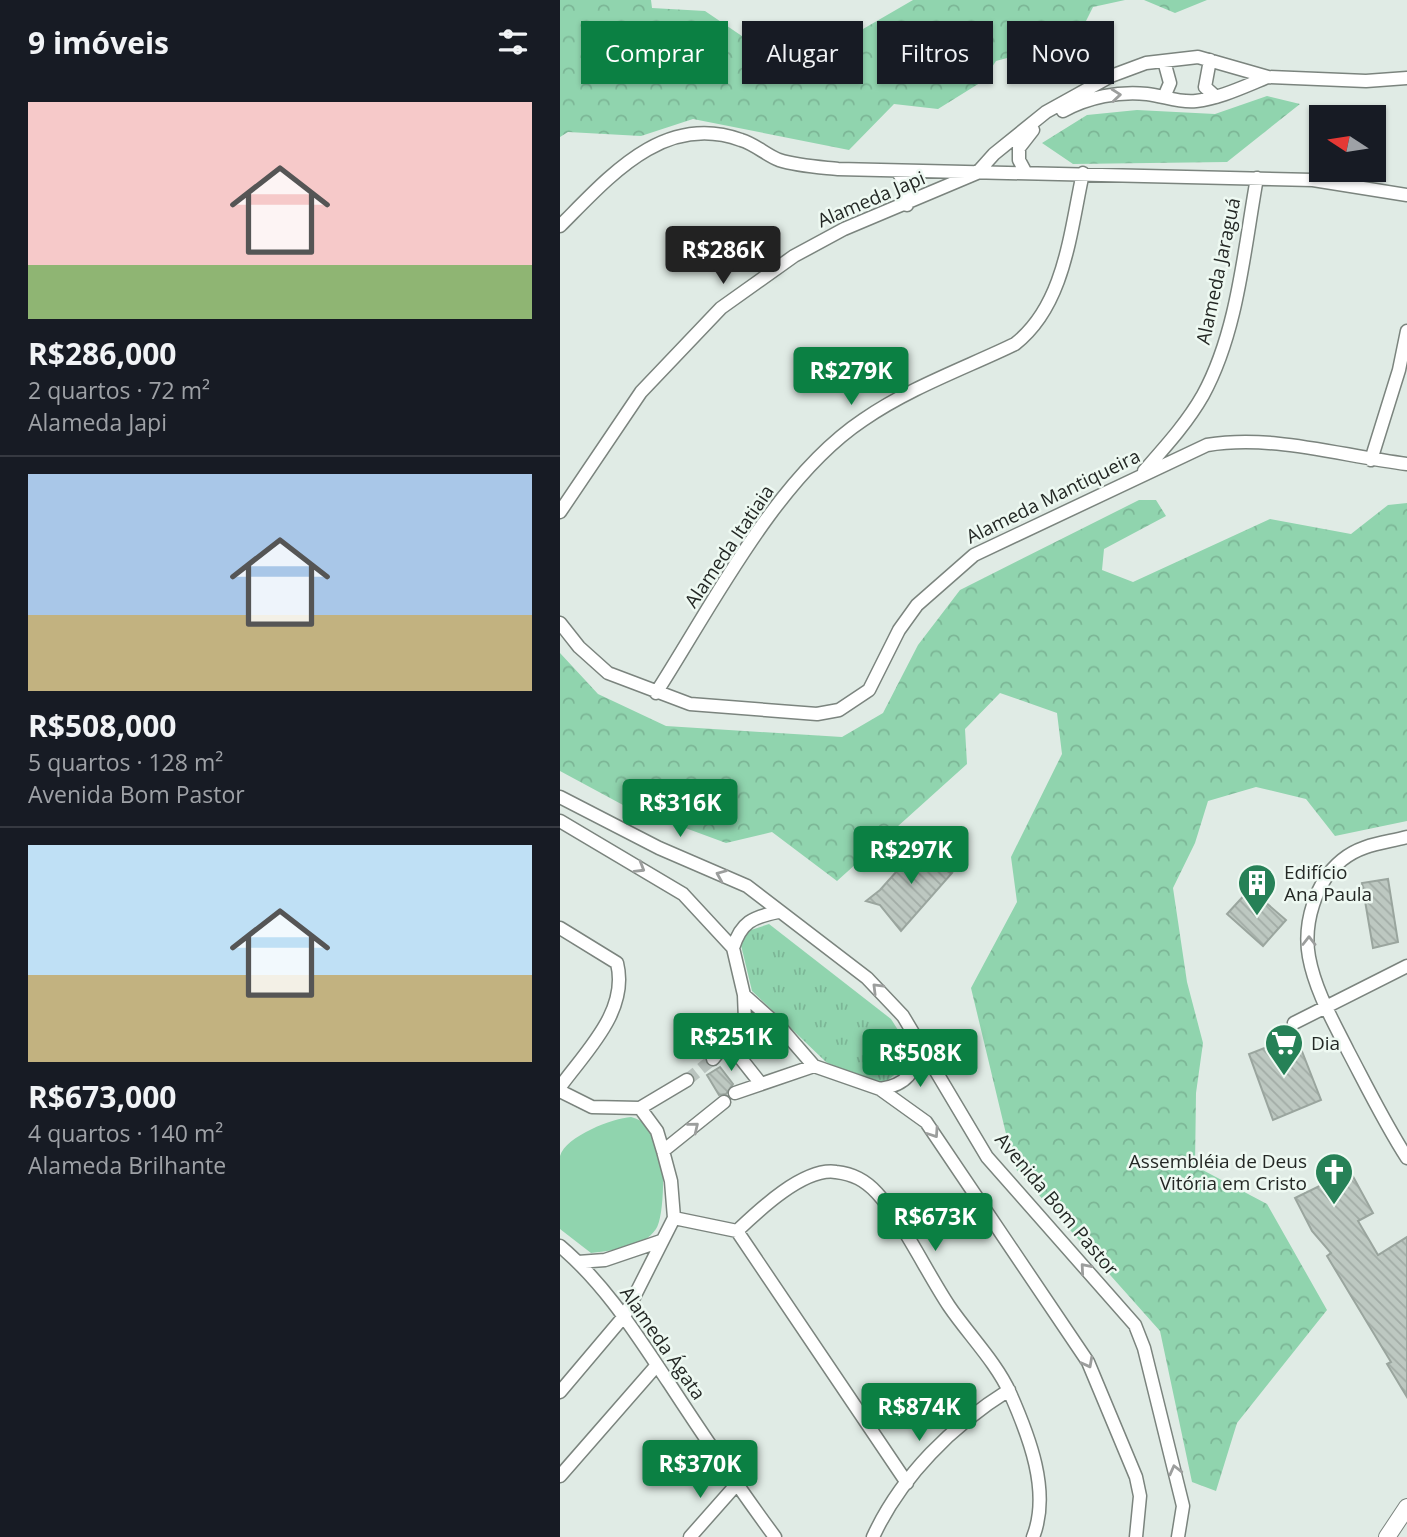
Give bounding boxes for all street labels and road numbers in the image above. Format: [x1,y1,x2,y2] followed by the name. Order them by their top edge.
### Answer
[813,165,929,233] street label: Alameda Japi
[1190,195,1246,347] street label: Alameda Jaraguá
[962,443,1144,549] street label: Alameda Mantiqueira
[678,480,780,612] street label: Alameda Itatiaia
[990,1127,1125,1281] street label: Avenida Bom Pastor
[614,1281,712,1405] street label: Alameda Ágata

